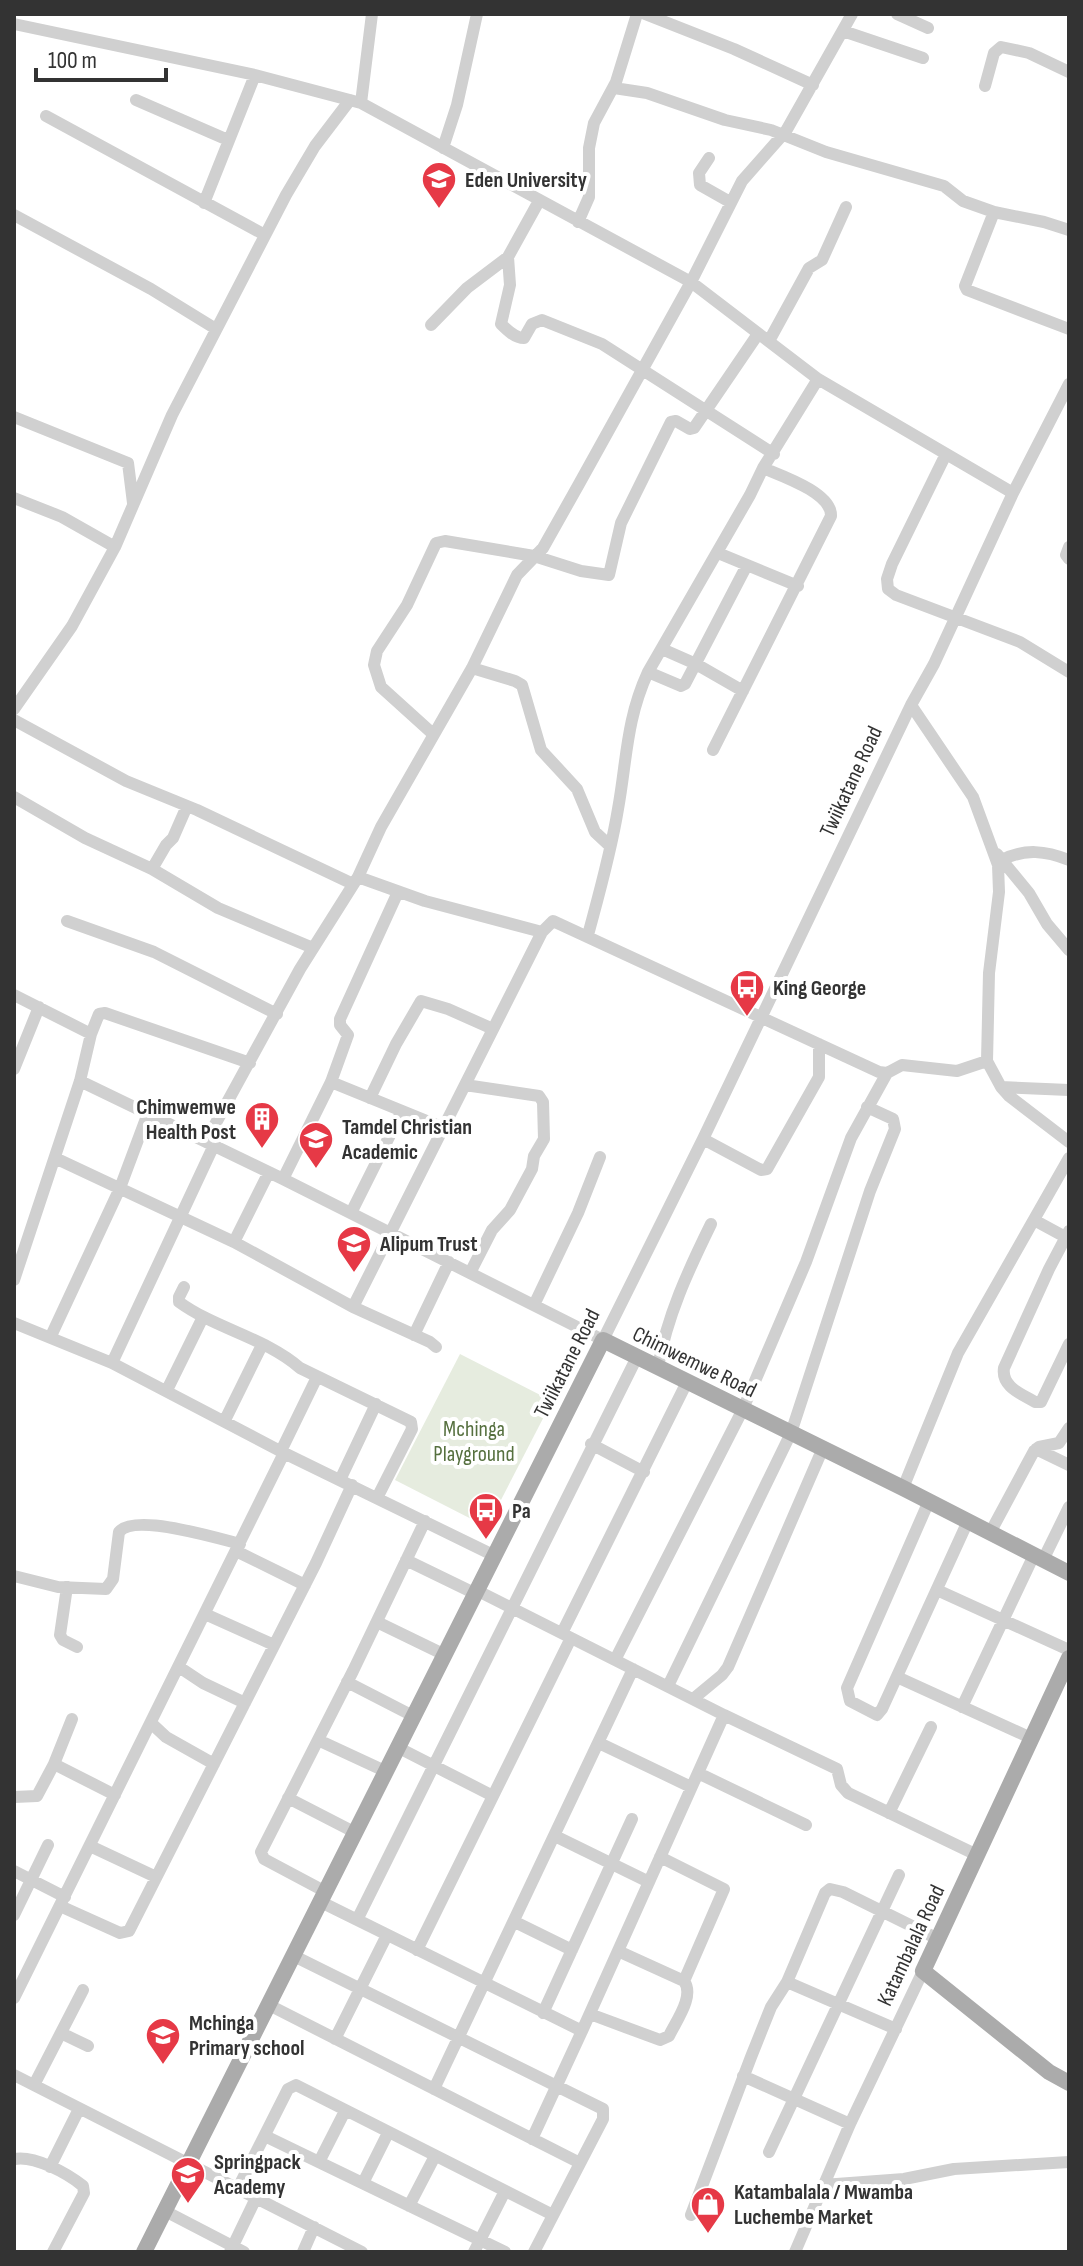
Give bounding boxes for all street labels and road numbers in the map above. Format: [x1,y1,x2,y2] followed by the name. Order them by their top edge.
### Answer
[814,722,889,841] street label: Twiikatane Road
[528,1305,606,1423] street label: Twiikatane Road
[628,1321,761,1404] street label: Chimwemwe Road
[872,1881,951,2010] street label: Katambalala Road

